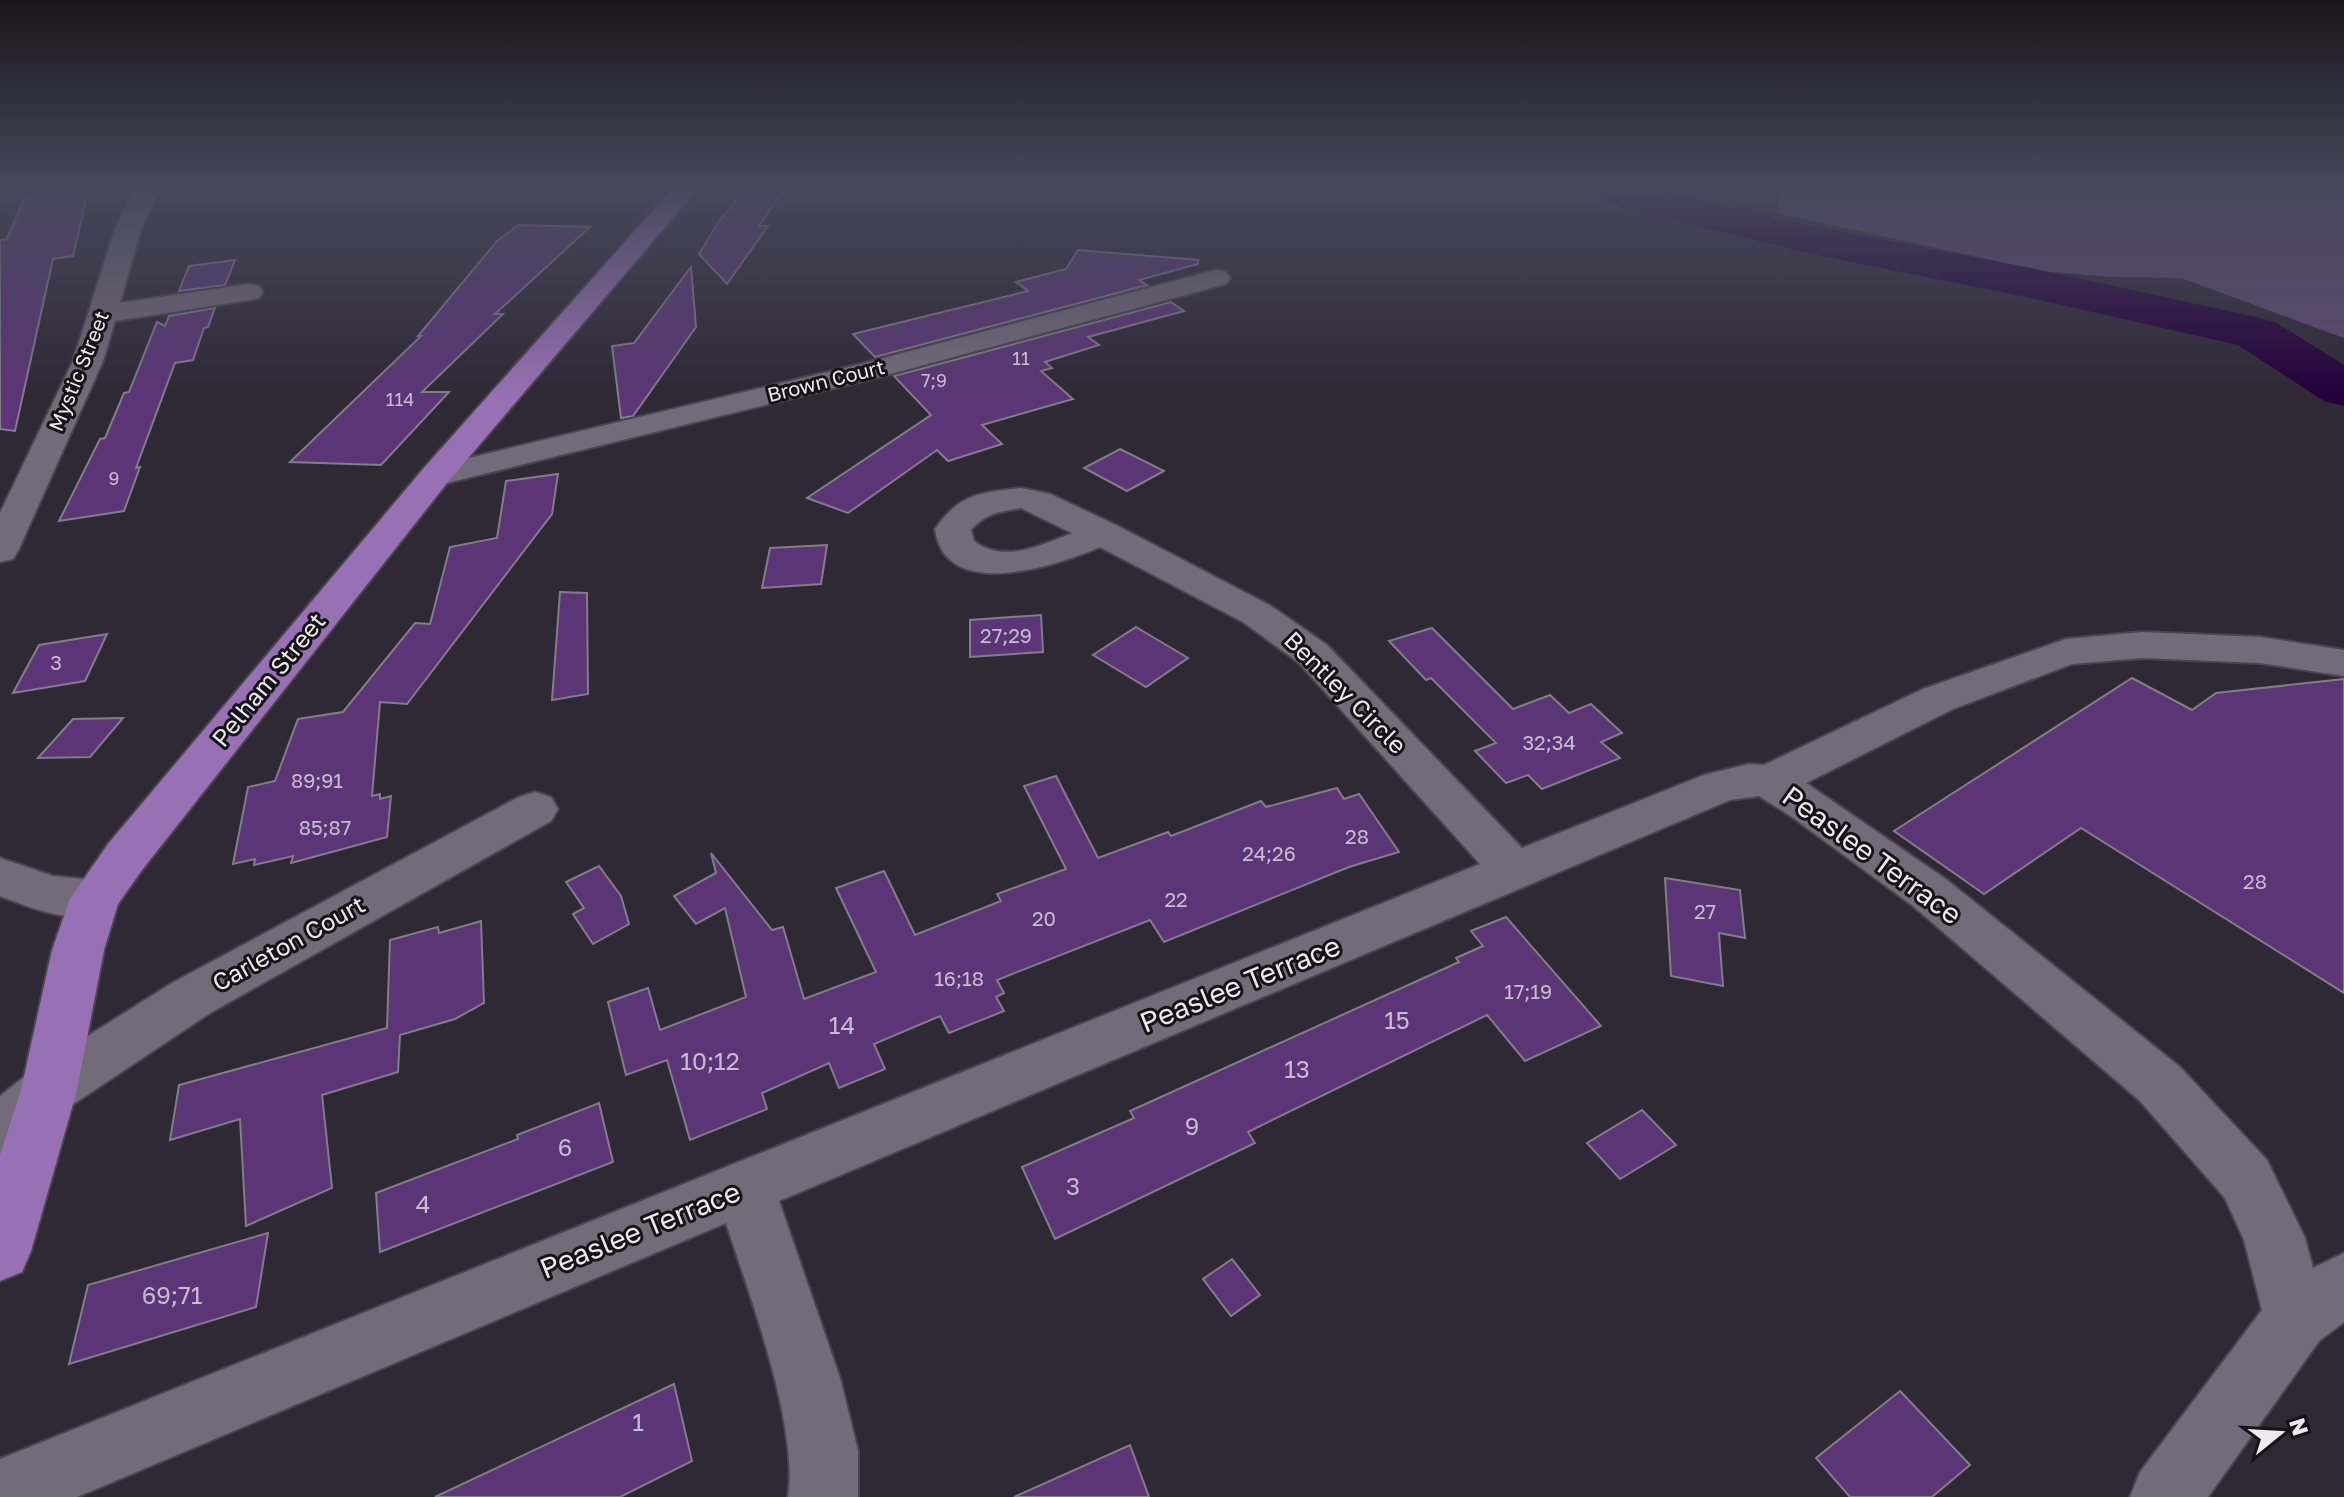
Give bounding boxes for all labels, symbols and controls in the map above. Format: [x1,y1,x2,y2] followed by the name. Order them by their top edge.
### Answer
[43,307,113,434] street label: Mystic Street
[1012,347,1030,369] house number: 11
[765,354,887,406] street label: Brown Court
[921,369,947,391] house number: 7;9
[386,388,414,410] house number: 114
[109,467,119,489] house number: 9
[205,606,331,752] street label: Pelham Street
[980,623,1032,647] house number: 27;29
[1279,625,1413,759] street label: Bentley Circle
[50,650,62,674] house number: 3
[1522,730,1576,754] house number: 32;34
[291,768,343,792] house number: 89;91
[1776,779,1968,931] street label: Peaslee Terrace
[299,815,351,839] house number: 85;87
[1345,824,1369,848] house number: 28
[1242,841,1296,865] house number: 24;26
[2243,869,2267,893] house number: 28
[1164,887,1188,911] house number: 22
[207,889,370,997] street label: Carleton Court
[1694,899,1716,923] house number: 27
[1032,906,1056,930] house number: 20
[1135,928,1345,1039] street label: Peaslee Terrace
[934,966,984,990] house number: 16;18
[1504,979,1552,1003] house number: 17;19
[1384,1005,1410,1034] house number: 15
[829,1010,855,1039] house number: 14
[680,1046,740,1075] house number: 10;12
[1284,1054,1310,1083] house number: 13
[1185,1111,1199,1140] house number: 9
[558,1132,572,1161] house number: 6
[1066,1171,1080,1200] house number: 3
[535,1174,745,1285] street label: Peaslee Terrace
[416,1189,430,1218] house number: 4
[142,1280,202,1309] house number: 69;71
[2240,1393,2320,1473] north arrow
[632,1407,644,1436] house number: 1
[2284,1415,2315,1439] text: N

